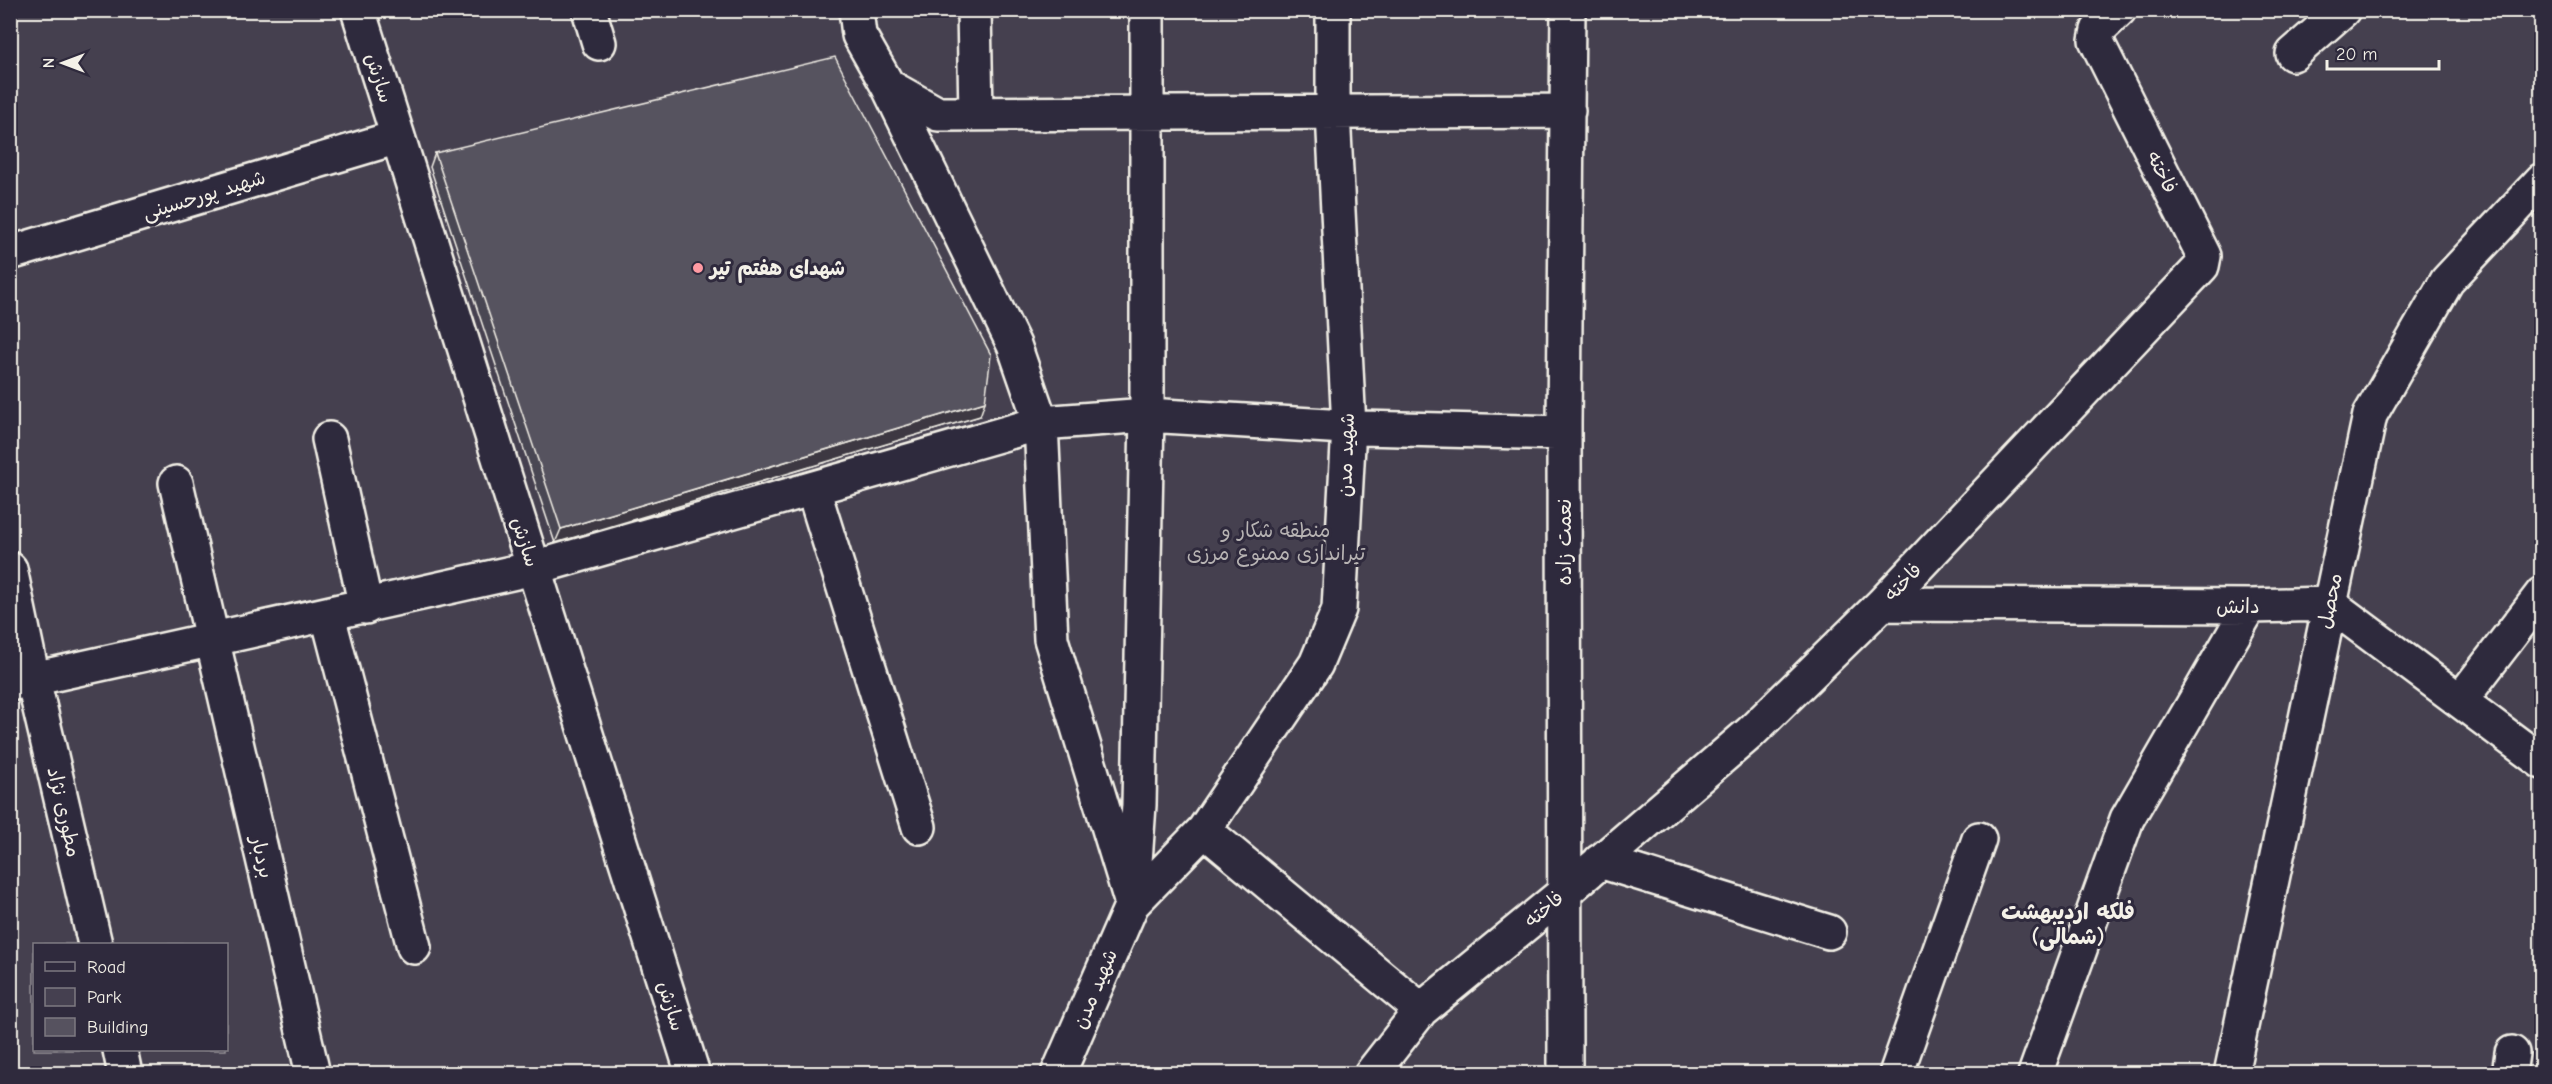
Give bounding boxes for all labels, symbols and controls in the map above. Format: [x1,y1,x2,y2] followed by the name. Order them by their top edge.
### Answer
[33,33,93,93] north arrow
[2327,33,2440,71] scale bar
[2336,44,2377,65] text: 20 m
[360,50,398,106] street label: سازش
[40,58,58,68] text: N
[2142,147,2182,197] street label: فاخته
[140,165,269,227] street label: شهید پورحسینی
[708,257,845,283] place label: شهدای هفتم تیر
[691,261,705,275] marker: شهدای هفتم تیر
[1333,412,1359,498] street label: شهید مدن
[1553,499,1576,585] street label: نعمت زاده
[506,514,544,570] street label: سازش
[1187,519,1365,567] park label: منطقه شکار و تیراندازی ممنوع مرزی
[1879,558,1927,606] street label: فاخته
[2313,571,2347,631] street label: محصل
[2216,595,2260,618] street label: دانش
[41,765,86,860] street label: مطوری نژاد
[246,832,278,880] street label: بردبار
[1520,886,1568,932] street label: فاخته
[2001,899,2135,951] district label: فلکه اردیبهشت (شمالی)
[33,943,228,1051] legend
[1068,946,1122,1032] street label: شهید مدن
[87,957,126,978] text: Road
[653,978,689,1034] street label: سازش
[87,987,122,1008] text: Park
[87,1017,149,1038] text: Building

